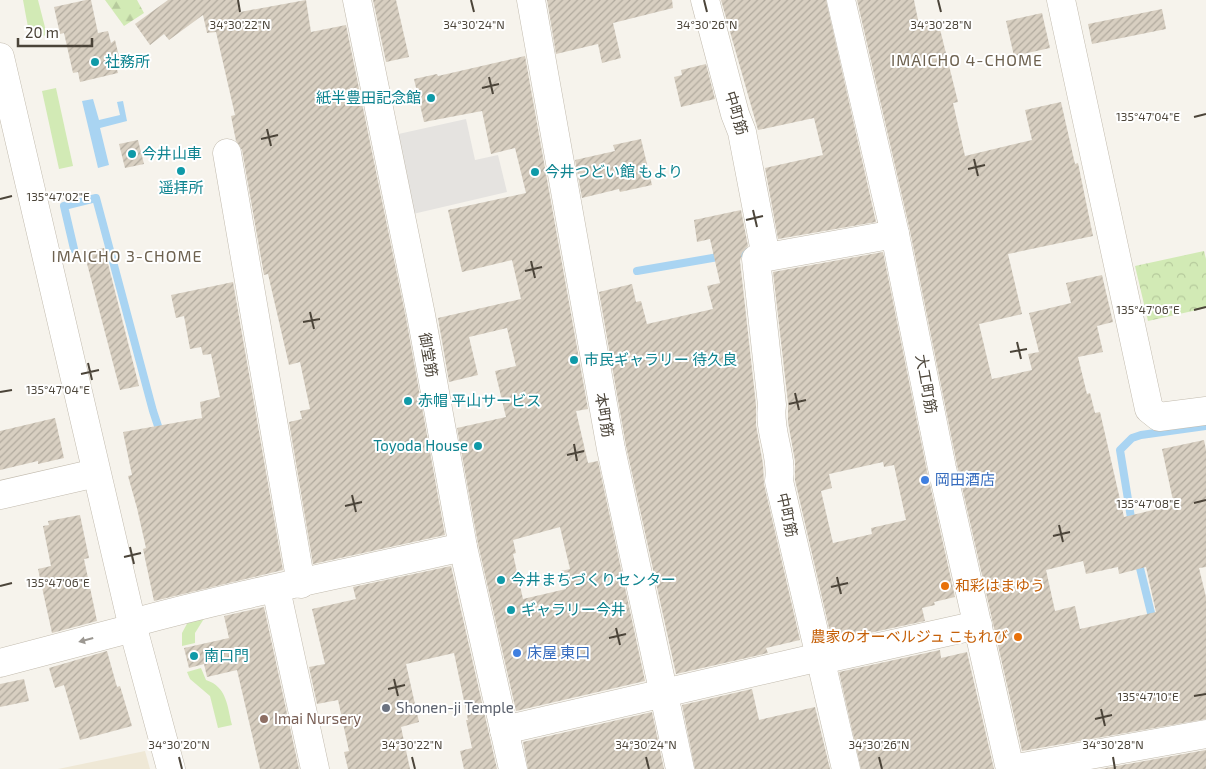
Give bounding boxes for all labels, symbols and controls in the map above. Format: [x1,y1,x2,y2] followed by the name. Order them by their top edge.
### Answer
[18,15,91,47] scale bar
[209,17,271,31] text: 34°30'22"N
[443,17,505,31] text: 34°30'24"N
[676,17,738,31] text: 34°30'26"N
[910,17,972,31] text: 34°30'28"N
[25,23,59,41] text: 20 m
[891,50,1043,69] district label: IMAICHO 4-CHOME
[105,52,150,70] place label: 社務所
[89,56,101,68] marker: 社務所
[316,88,421,106] place label: 紙半豊田記念館
[722,89,752,137] street label: 中町筋
[425,92,437,104] marker: 紙半豊田記念館
[1116,109,1180,123] text: 135°47'04"E
[142,144,202,162] place label: 今井山車
[126,148,138,160] marker: 今井山車
[545,162,683,180] place label: 今井つどい館 もより
[175,165,187,177] marker: 遥拝所
[529,166,541,178] marker: 今井つどい館 もより
[158,178,204,196] place label: 遥拝所
[26,189,90,203] text: 135°47'02"E
[51,246,203,265] district label: IMAICHO 3-CHOME
[1116,302,1180,316] text: 135°47'06"E
[416,331,442,379] street label: 御堂筋
[584,350,737,368] place label: 市民ギャラリー 待久良
[913,353,941,415] street label: 大工町筋
[568,354,580,366] marker: 市民ギャラリー 待久良
[26,382,90,396] text: 135°47'04"E
[418,391,541,409] place label: 赤帽 平山サービス
[592,391,618,439] street label: 本町筋
[402,395,414,407] marker: 赤帽 平山サービス
[373,436,468,454] place label: Toyoda House
[472,440,484,452] marker: Toyoda House
[935,470,995,488] place label: 岡田酒店
[919,474,931,486] marker: 岡田酒店
[774,491,802,539] street label: 中町筋
[1116,496,1180,510] text: 135°47'08"E
[511,570,676,588] place label: 今井まちづくりセンター
[495,574,507,586] marker: 今井まちづくりセンター
[26,575,90,589] text: 135°47'06"E
[955,576,1045,594] place label: 和彩はまゆう
[939,580,951,592] marker: 和彩はまゆう
[521,600,626,618] place label: ギャラリー今井
[505,604,517,616] marker: ギャラリー今井
[811,627,1008,645] place label: 農家のオーベルジュ こもれび
[1012,631,1024,643] marker: 農家のオーベルジュ こもれび
[79,636,94,644] one-way arrow
[527,643,590,661] place label: 床屋 東口
[204,646,249,664] place label: 南口門
[511,647,523,659] marker: 床屋 東口
[188,650,200,662] marker: 南口門
[1117,689,1179,703] text: 135°47'10"E
[396,698,514,717] place label: Shonen-ji Temple
[380,702,392,714] marker: Shonen-ji Temple
[274,709,361,727] place label: Imai Nursery
[258,713,270,725] marker: Imai Nursery
[148,737,210,751] text: 34°30'20"N
[381,737,443,751] text: 34°30'22"N
[615,737,677,751] text: 34°30'24"N
[848,737,910,751] text: 34°30'26"N
[1082,737,1144,751] text: 34°30'28"N

